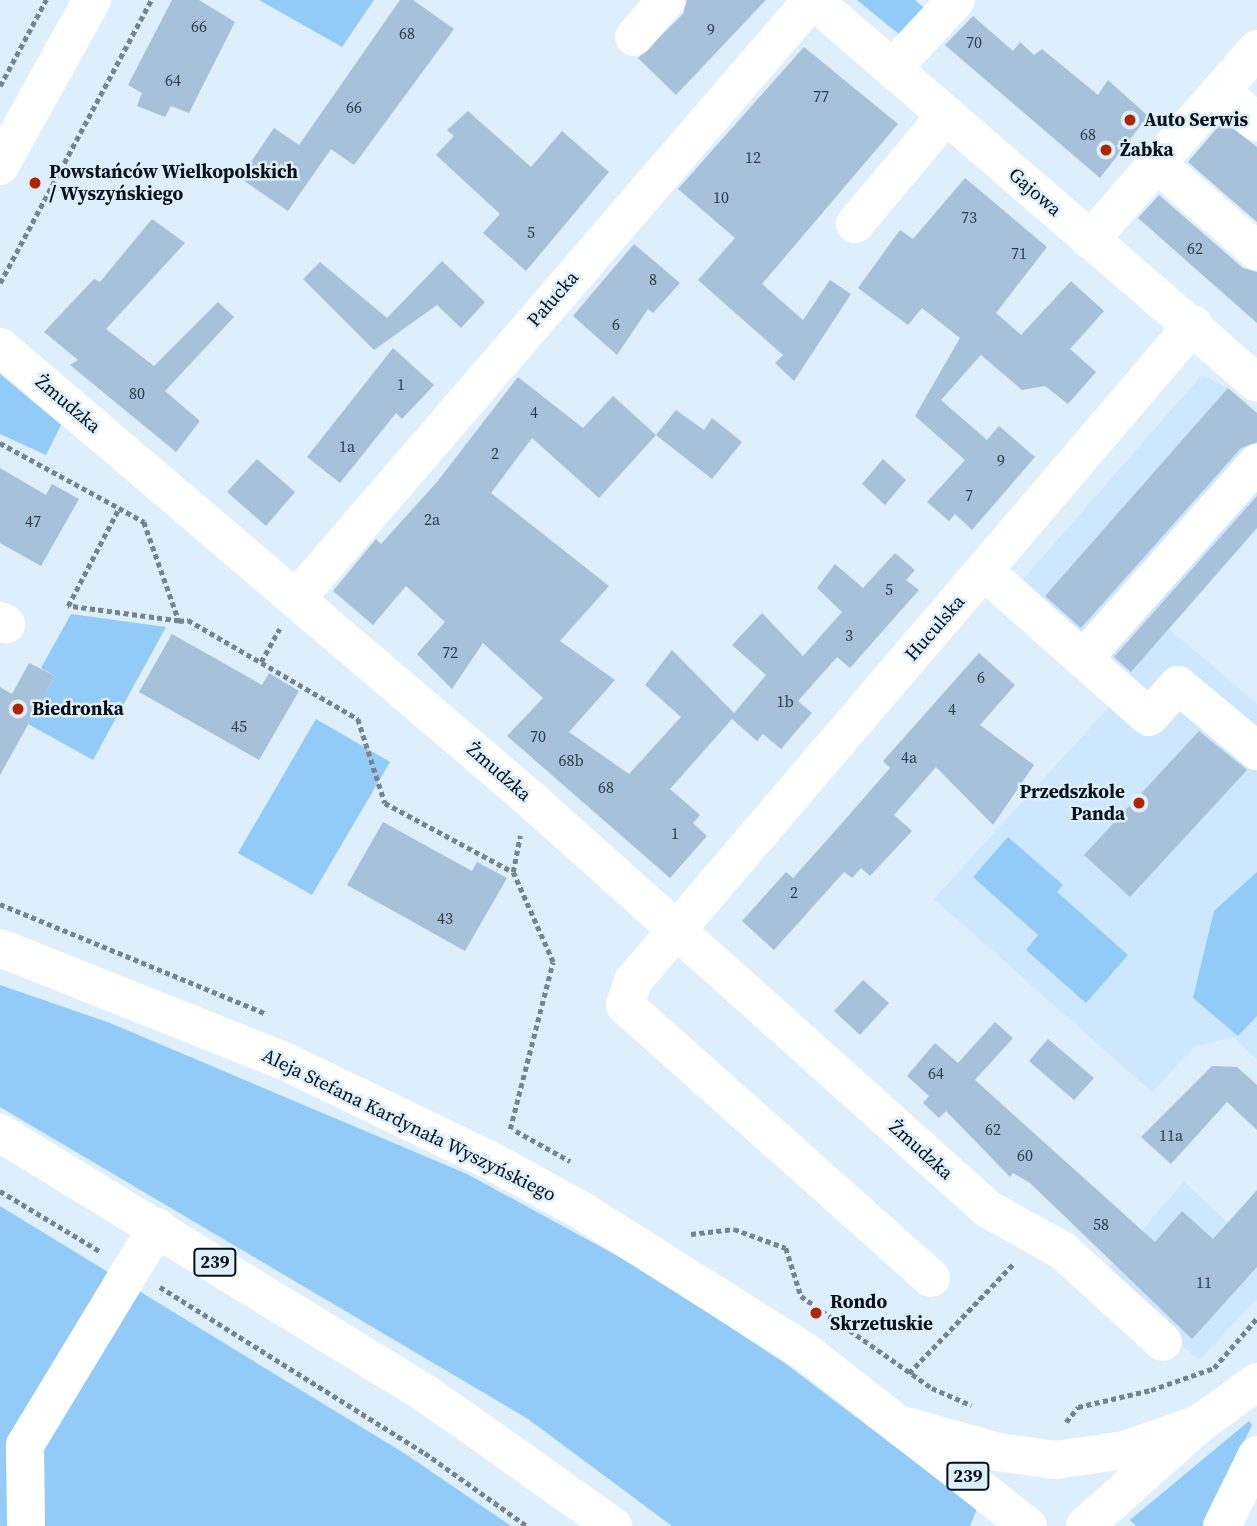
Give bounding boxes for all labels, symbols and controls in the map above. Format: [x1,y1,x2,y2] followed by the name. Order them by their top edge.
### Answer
[191,16,207,36] house number: 66
[707,19,715,39] house number: 9
[399,23,415,43] house number: 68
[966,32,982,52] house number: 70
[165,70,181,90] house number: 64
[813,86,829,106] house number: 77
[346,97,362,117] house number: 66
[1144,109,1248,131] place label: Auto Serwis
[1122,112,1138,128] marker: Auto Serwis
[1080,124,1096,144] house number: 68
[1120,139,1174,161] place label: Żabka
[1098,142,1114,158] marker: Żabka
[745,147,761,167] house number: 12
[49,161,298,205] place label: Powstańców Wielkopolskich / Wyszyńskiego
[1004,163,1066,221] street label: Gajowa
[27,175,43,191] marker: Powstańców Wielkopolskich / Wyszyńskiego
[713,187,729,207] house number: 10
[961,207,977,227] house number: 73
[527,222,535,242] house number: 5
[1187,238,1203,258] house number: 62
[1011,243,1027,263] house number: 71
[523,266,583,332] street label: Pałucka
[649,269,657,289] house number: 8
[612,314,620,334] house number: 6
[31,370,105,438] street label: Żmudzka
[397,374,405,394] house number: 1
[129,383,145,403] house number: 80
[530,402,538,422] house number: 4
[339,436,355,456] house number: 1a
[491,443,499,463] house number: 2
[997,450,1005,470] house number: 9
[965,485,973,505] house number: 7
[424,509,440,529] house number: 2a
[25,511,41,531] house number: 47
[885,579,893,599] house number: 5
[900,590,970,666] street label: Huculska
[845,625,853,645] house number: 3
[442,642,458,662] house number: 72
[977,667,985,687] house number: 6
[776,691,794,711] house number: 1b
[32,698,124,720] place label: Biedronka
[948,699,956,719] house number: 4
[10,701,26,717] marker: Biedronka
[231,716,247,736] house number: 45
[530,726,546,746] house number: 70
[462,738,536,806] street label: Żmudzka
[901,747,917,767] house number: 4a
[558,750,584,770] house number: 68b
[598,777,614,797] house number: 68
[1019,781,1125,825] place label: Przedszkole Panda
[1131,795,1147,811] marker: Przedszkole Panda
[671,823,679,843] house number: 1
[790,882,798,902] house number: 2
[437,908,453,928] house number: 43
[258,1044,560,1206] street label: Aleja Stefana Kardynała Wyszyńskiego
[928,1063,944,1083] house number: 64
[884,1115,958,1185] street label: Żmudzka
[985,1119,1001,1139] house number: 62
[1159,1125,1183,1145] house number: 11a
[1017,1145,1033,1165] house number: 60
[1093,1214,1109,1234] house number: 58
[192,1247,238,1276] road number: 239
[1196,1272,1212,1292] house number: 11
[830,1291,933,1335] place label: Rondo Skrzetuskie
[808,1305,824,1321] marker: Rondo Skrzetuskie
[945,1462,991,1490] road number: 239

